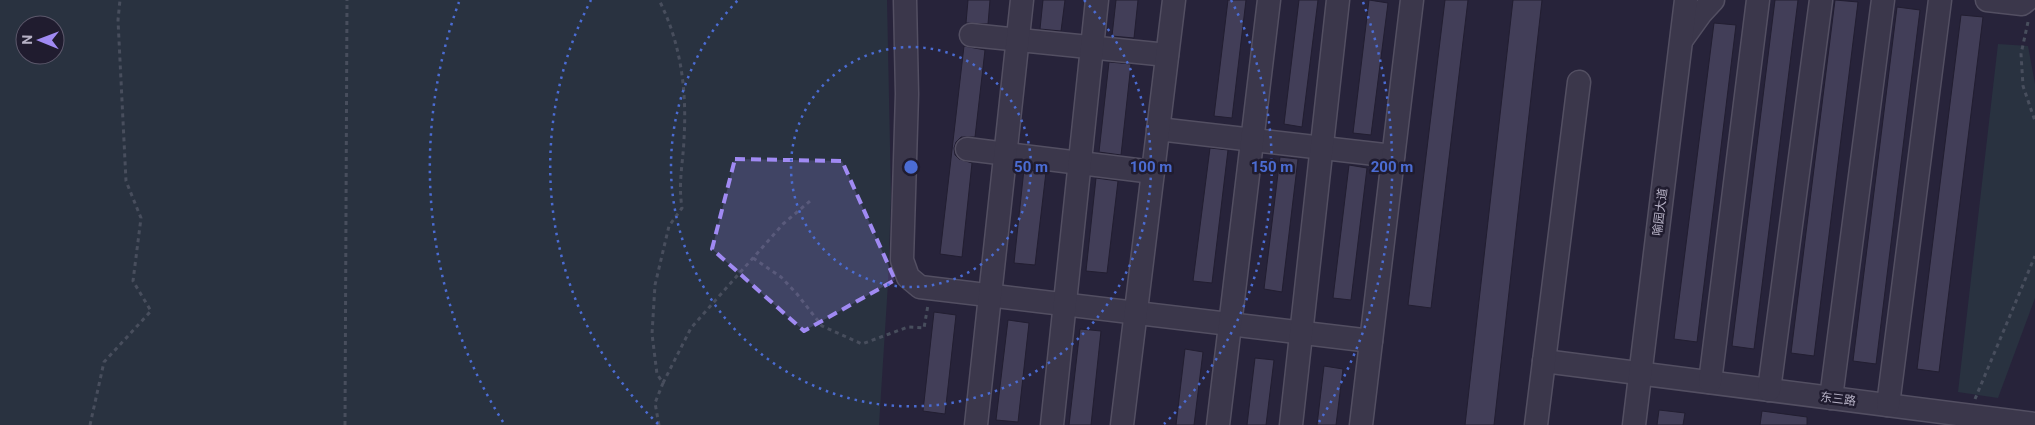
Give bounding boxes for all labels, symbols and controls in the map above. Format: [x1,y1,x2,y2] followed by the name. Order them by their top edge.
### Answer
[15,15,65,65] north arrow
[19,35,35,45] text: N
[902,158,920,176] centre of rings
[1014,158,1048,176] text: 50 m
[1130,158,1172,176] text: 100 m
[1251,158,1293,176] text: 150 m
[1371,158,1413,176] text: 200 m
[1650,187,1670,237] street label: 喻园大道
[1819,390,1857,408] street label: 东三路

